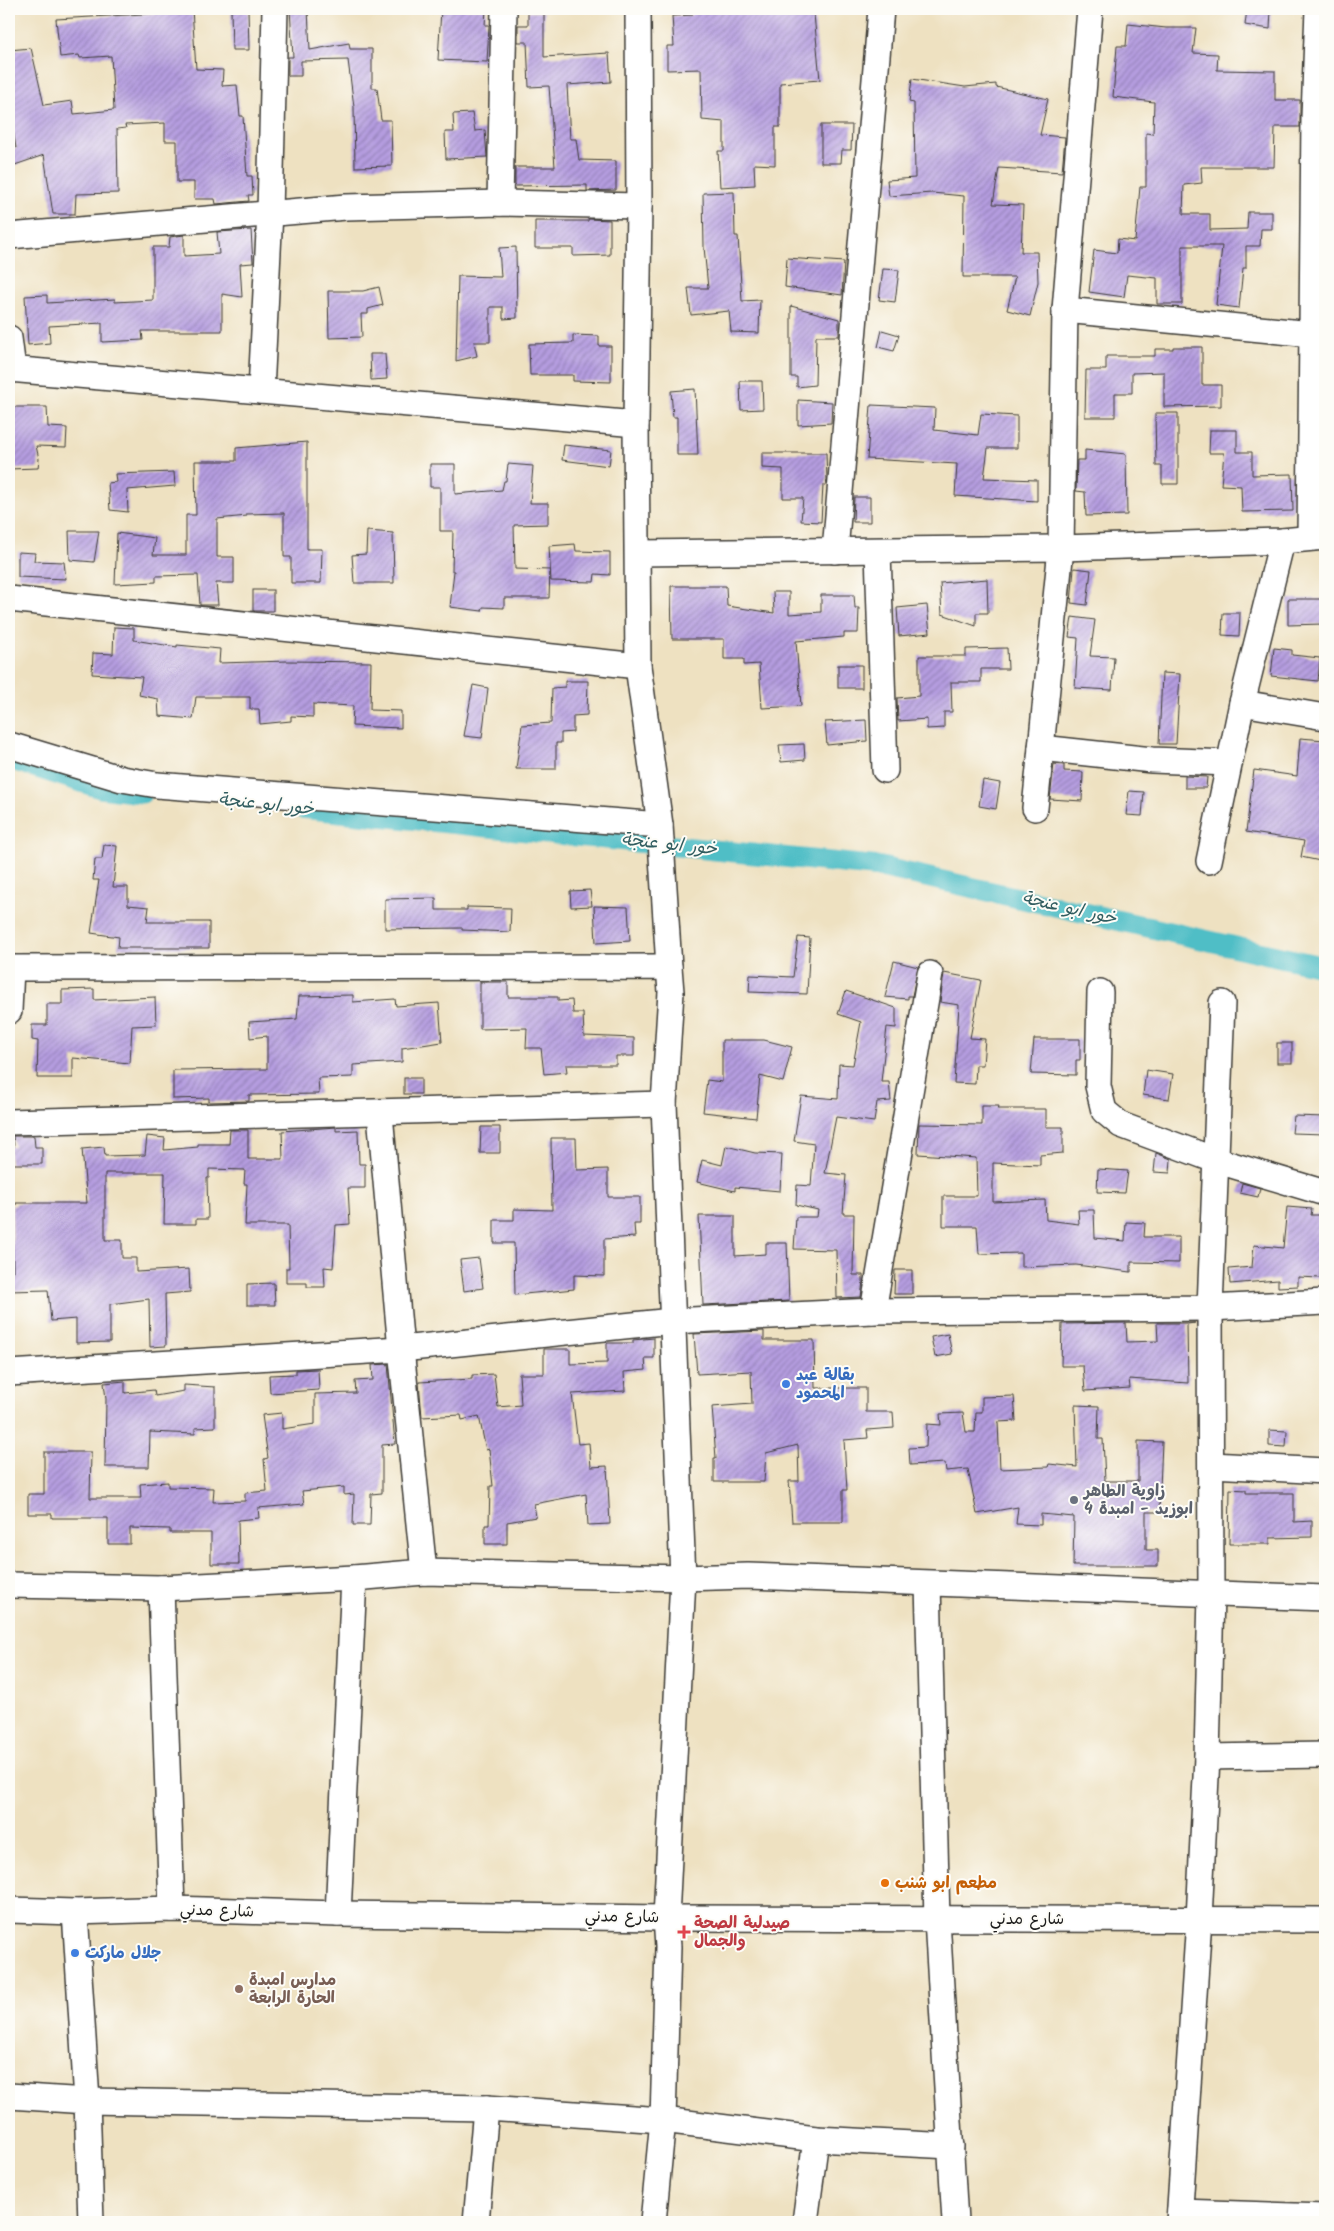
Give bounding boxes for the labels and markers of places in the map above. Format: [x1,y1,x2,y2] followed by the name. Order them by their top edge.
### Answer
[796,1363,855,1406] place label: بقالة عبد المحمود
[780,1378,792,1390] marker: بقالة عبد المحمود
[1082,1479,1193,1522] place label: زاوية الطاهر ابوزيد - امبدة 4
[1068,1494,1080,1506] marker: زاوية الطاهر ابوزيد - امبدة 4
[895,1871,997,1896] place label: مطعم ابو شنب
[879,1877,891,1889] marker: مطعم ابو شنب
[694,1911,790,1954] place label: صيدلية الصحة والجمال
[678,1926,690,1938] marker: صيدلية الصحة والجمال
[85,1941,161,1966] place label: جلال ماركت
[69,1947,81,1959] marker: جلال ماركت
[249,1968,336,2011] place label: مدارس امبدة الحارة الرابعة
[233,1983,245,1995] marker: مدارس امبدة الحارة الرابعة

